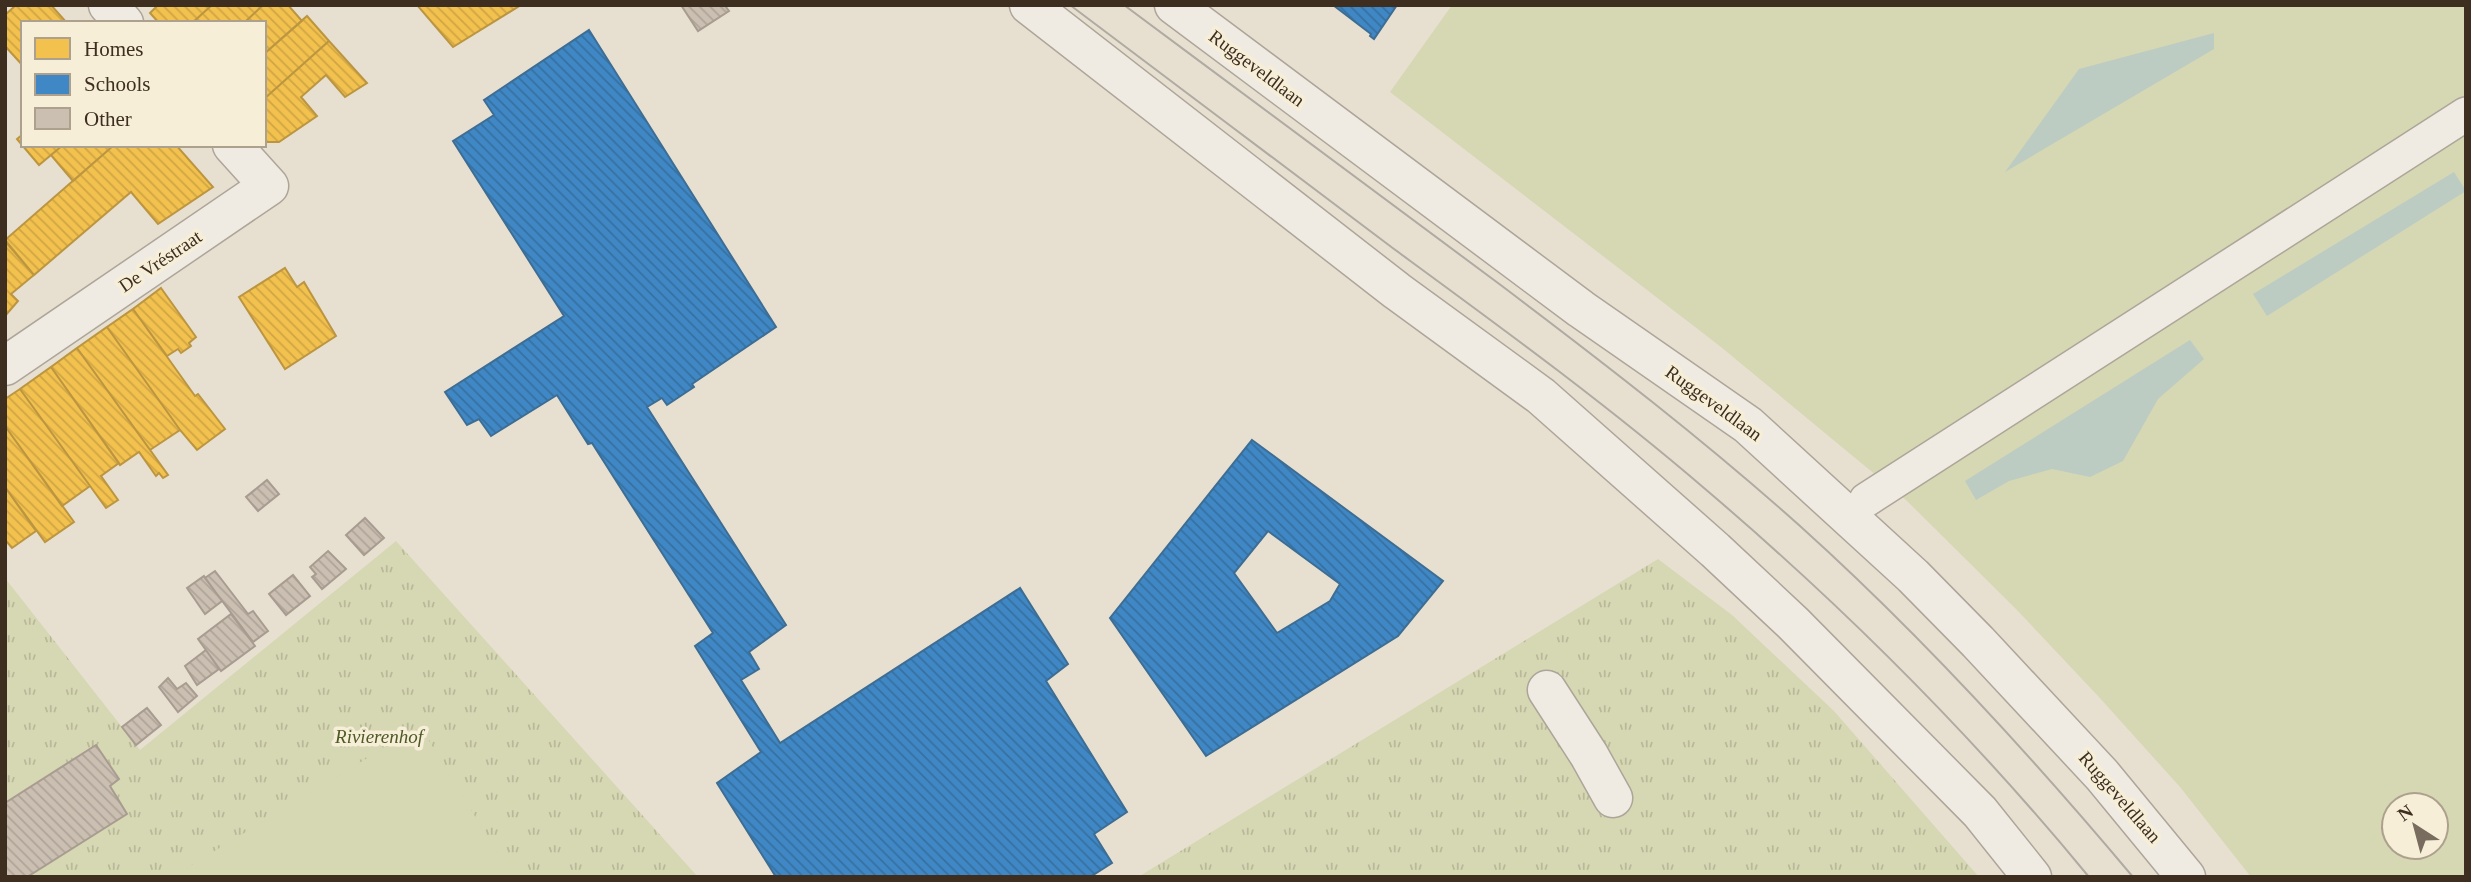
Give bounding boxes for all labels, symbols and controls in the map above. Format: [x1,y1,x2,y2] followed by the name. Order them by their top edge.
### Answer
[21,21,266,147] legend
[1205,25,1309,111] street label: Ruggeveldlaan
[84,37,144,61] text: Homes
[84,72,151,96] text: Schools
[84,107,132,131] text: Other
[115,225,206,296] street label: De Vréstraat
[1662,361,1767,445] street label: Ruggeveldlaan
[334,726,426,747] park label: Rivierenhof
[2075,747,2166,847] street label: Ruggeveldlaan
[2380,791,2450,861] north arrow
[2394,800,2417,825] text: N

